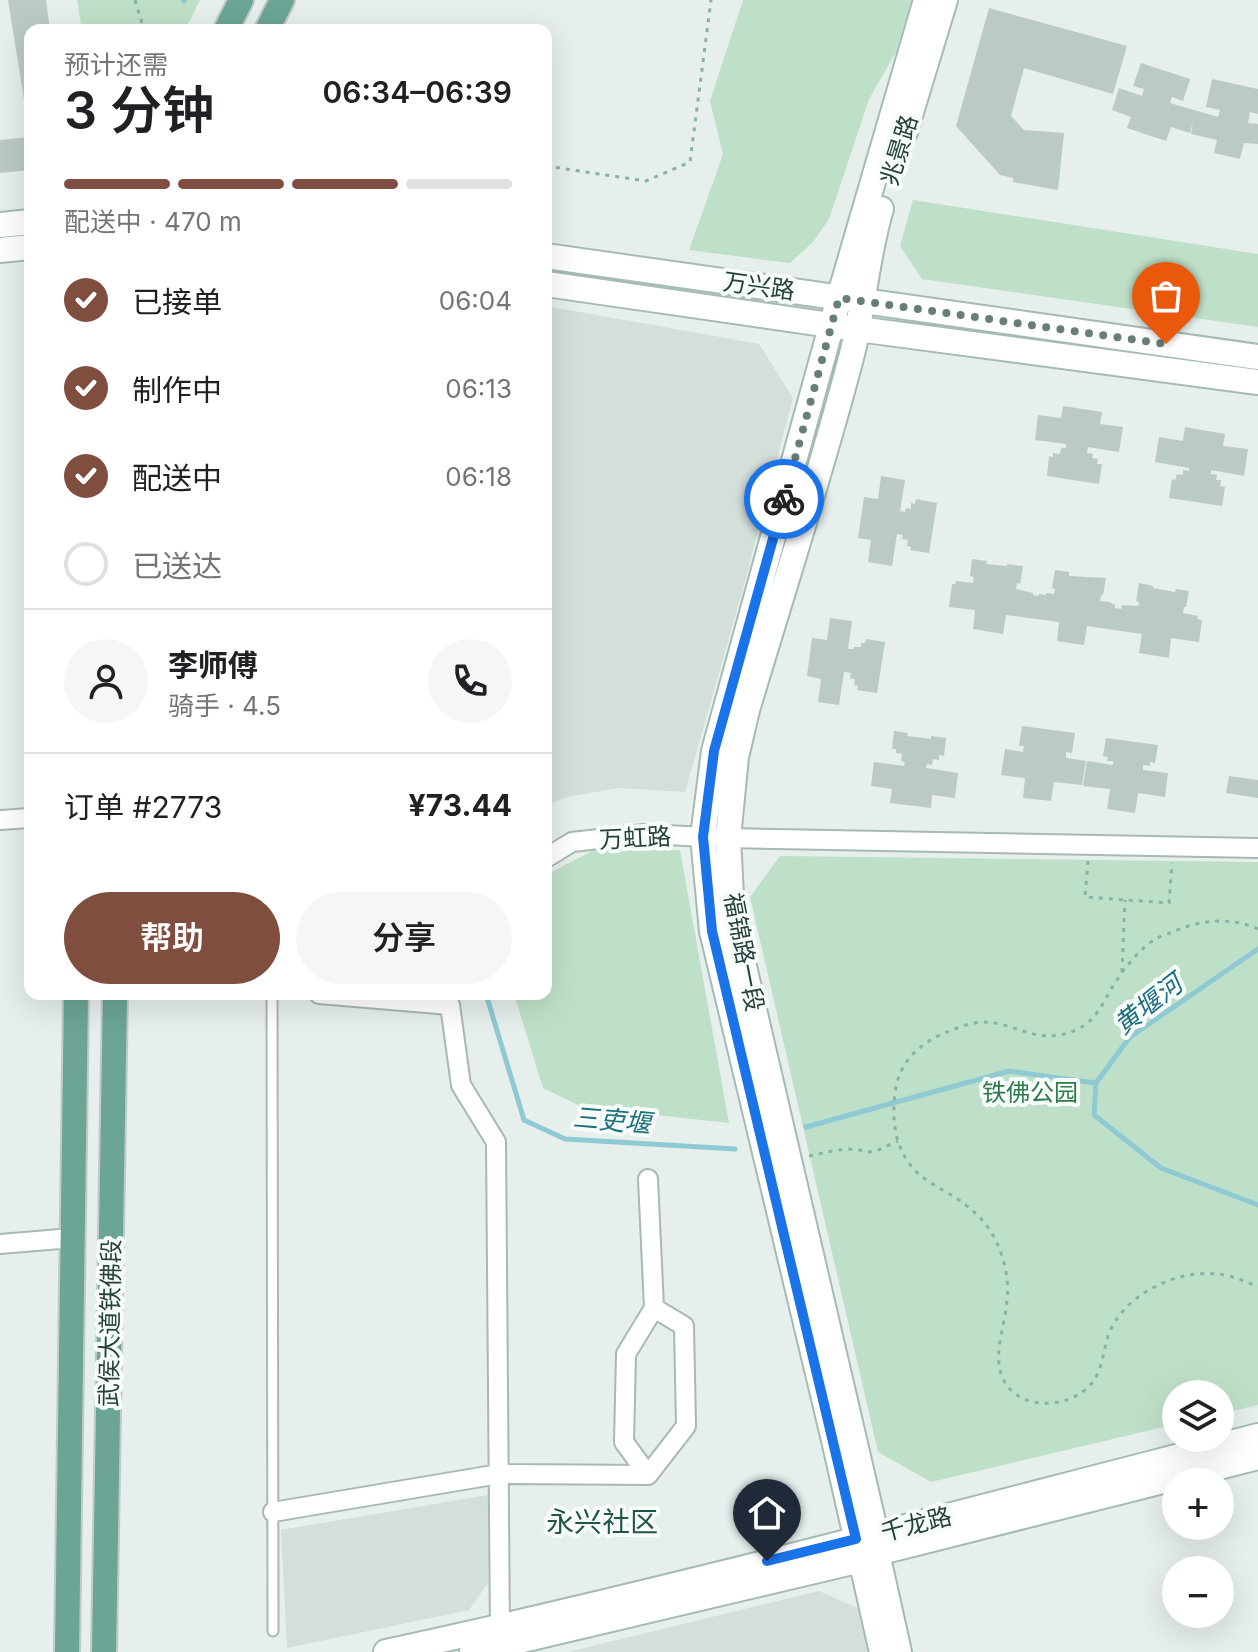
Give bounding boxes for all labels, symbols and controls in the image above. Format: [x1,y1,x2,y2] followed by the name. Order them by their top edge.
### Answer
[64,49,168,80] text: 预计还需
[323,74,512,110] text: 06:34–06:39
[64,79,214,142] text: 3 分钟
[875,111,923,189] street label: 兆景路
[64,206,242,237] text: 配送中 · 470 m
[1132,262,1200,344] pin
[721,267,797,305] street label: 万兴路
[1144,274,1188,318] icon: bag
[64,278,108,322] icon: check
[132,284,222,320] text: 已接单
[439,285,512,316] text: 06:04
[64,366,108,410] icon: check
[132,372,222,408] text: 制作中
[445,373,512,404] text: 06:13
[64,454,108,498] icon: check
[744,459,824,539] courier
[132,460,222,496] text: 配送中
[445,461,512,492] text: 06:18
[762,477,806,521] icon: bike
[132,548,222,584] text: 已送达
[64,639,148,723] button: person
[428,639,512,723] button: phone
[168,647,258,683] text: 李师傅
[168,690,281,721] text: 骑手 · 4.5
[409,787,512,823] text: ¥73.44
[64,789,222,825] text: 订单 #2773
[598,822,672,854] street label: 万虹路
[718,890,770,1014] street label: 福锦路一段
[64,892,280,984] button: 帮助
[296,892,512,984] button: 分享
[1108,965,1192,1040] water label: 黄堰河
[982,1078,1078,1107] park label: 铁佛公园
[572,1101,656,1139] water label: 三吏堰
[94,1239,126,1407] street label: 武侯大道铁佛段
[1162,1380,1234,1628] map controls
[1162,1380,1234,1452] button: layers
[1162,1468,1234,1540] button: +
[733,1479,801,1561] pin
[745,1491,789,1535] icon: home
[878,1501,954,1547] street label: 千龙路
[546,1505,658,1539] district label: 永兴社区
[1162,1556,1234,1628] button: −

